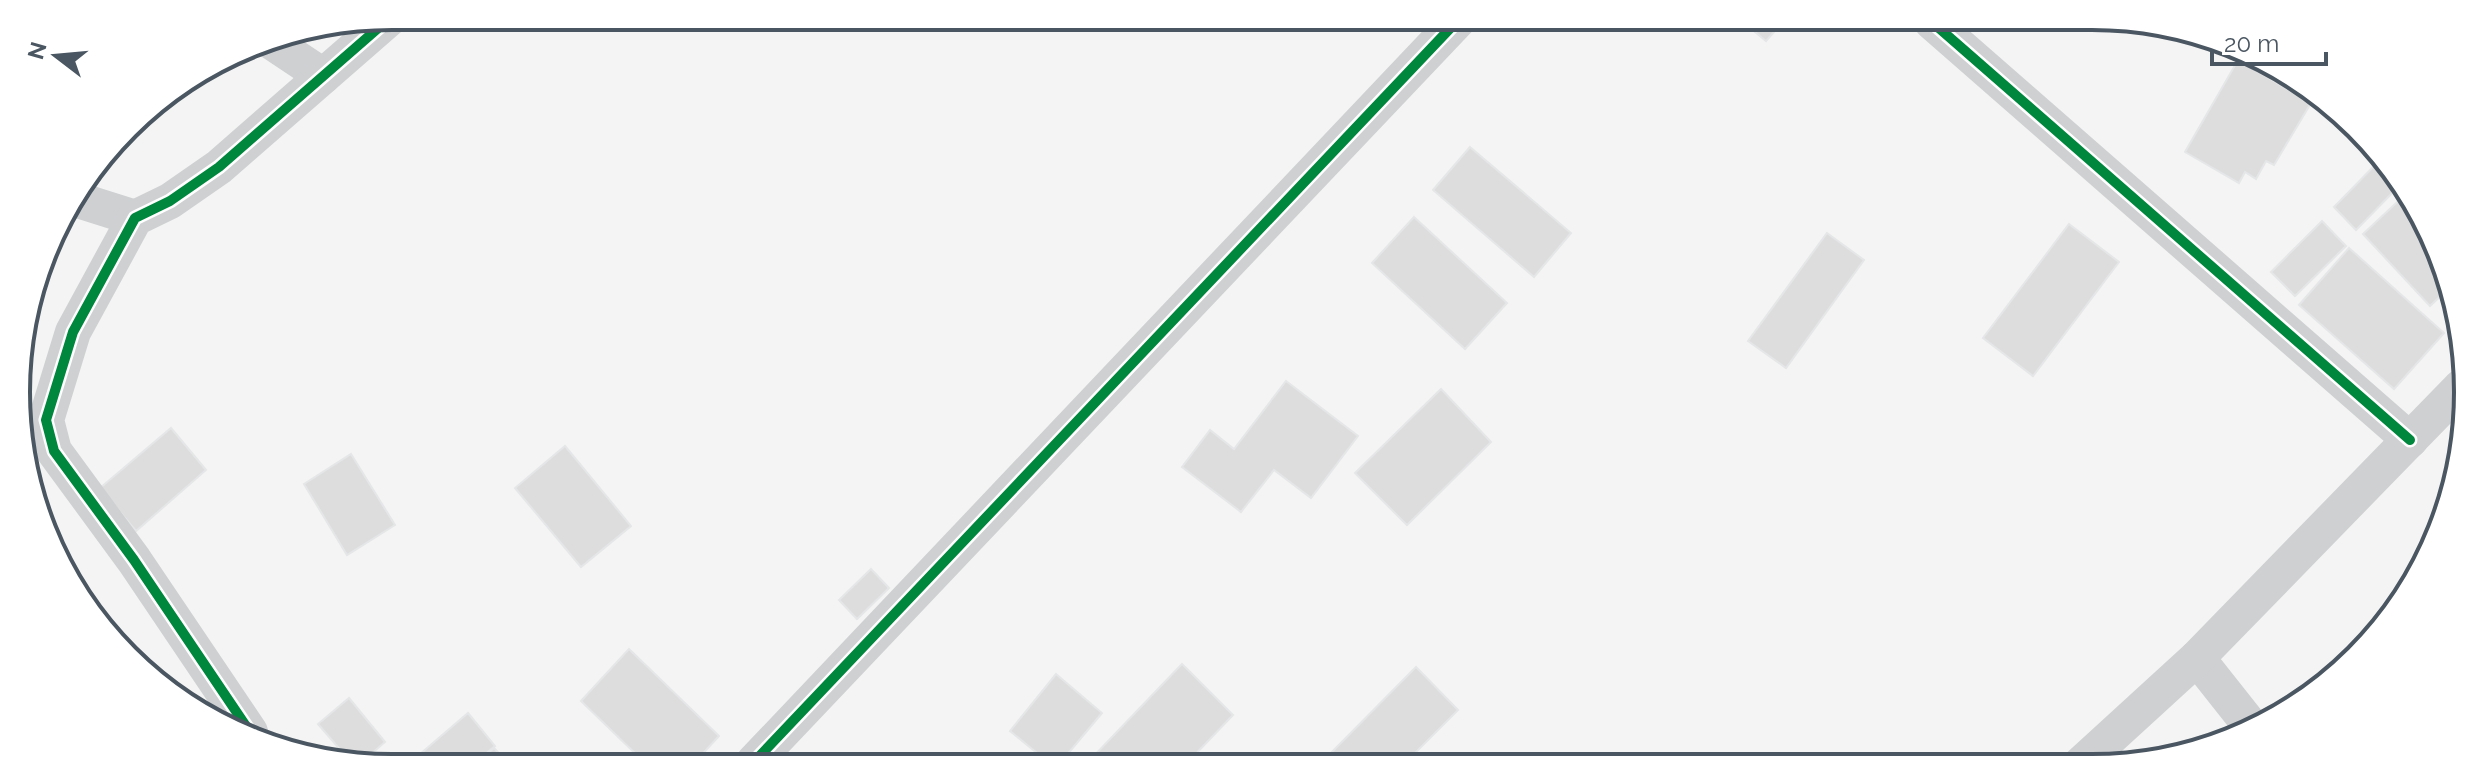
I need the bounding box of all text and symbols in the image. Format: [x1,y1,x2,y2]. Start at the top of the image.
north arrow [16,16,96,96]
scale bar [2212,16,2326,66]
text: 20 m [2224,29,2279,58]
text: N [22,39,52,62]

